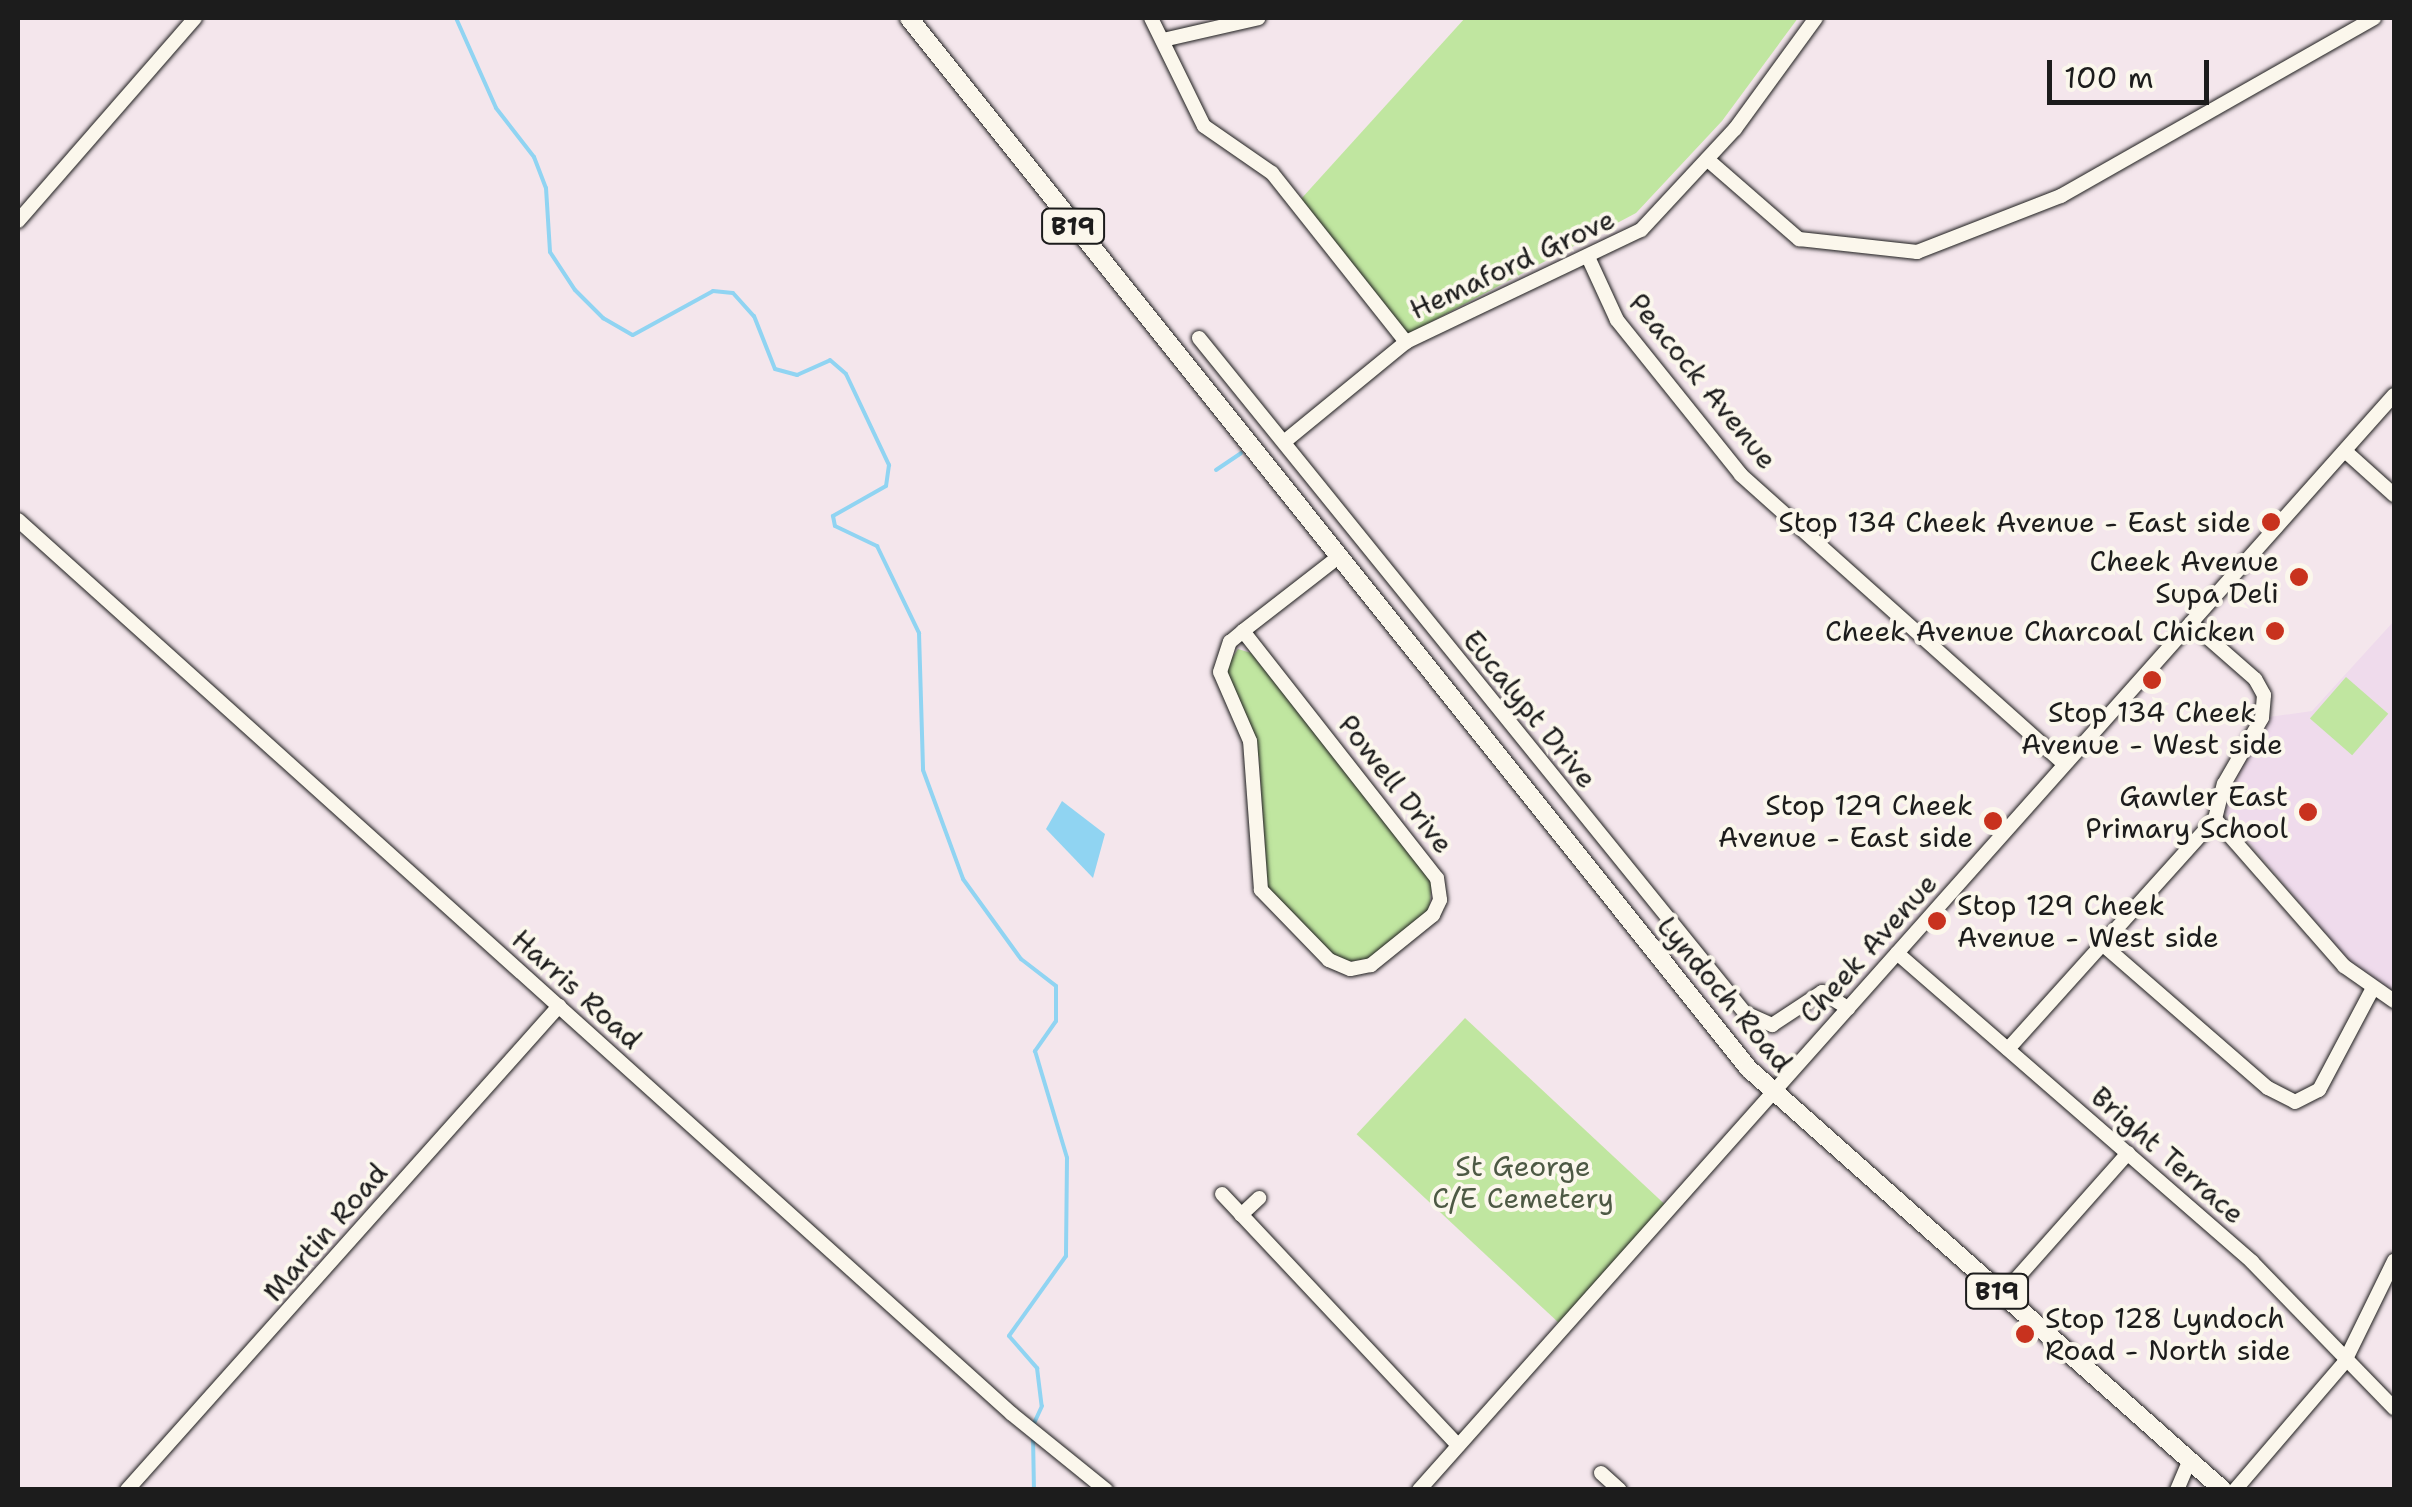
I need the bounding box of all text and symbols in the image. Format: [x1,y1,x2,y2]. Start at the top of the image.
scale bar [2052,40,2214,102]
text: 100 m [2064,57,2154,98]
street label: Hemaford Grove [1404,202,1620,326]
road number: B19 [1040,206,1106,246]
street label: Peacock Avenue [1622,286,1784,476]
place label: Stop 134 Cheek Avenue - East side [1778,505,2251,539]
marker: Stop 134 Cheek Avenue - East side [2260,511,2282,533]
place label: Cheek Avenue Supa Deli [2090,544,2279,610]
marker: Cheek Avenue Supa Deli [2288,566,2310,588]
place label: Cheek Avenue Charcoal Chicken [1825,614,2255,648]
marker: Cheek Avenue Charcoal Chicken [2264,620,2286,642]
street label: Eucalypt Drive [1456,623,1604,795]
marker: Stop 134 Cheek Avenue - West side [2141,669,2163,691]
place label: Stop 134 Cheek Avenue - West side [2021,695,2283,761]
street label: Powell Drive [1331,708,1461,860]
place label: Gawler East Primary School [2085,779,2288,845]
place label: Stop 129 Cheek Avenue - East side [1718,788,1973,854]
marker: Gawler East Primary School [2297,801,2319,823]
marker: Stop 129 Cheek Avenue - East side [1982,810,2004,832]
street label: Cheek Avenue [1792,866,1944,1030]
place label: Stop 129 Cheek Avenue - West side [1957,888,2219,954]
street label: Lyndoch Road [1650,909,1800,1079]
marker: Stop 129 Cheek Avenue - West side [1926,910,1948,932]
street label: Harris Road [505,922,649,1056]
street label: Bright Terrace [2085,1079,2251,1231]
park label: St George C/E Cemetery [1432,1149,1614,1215]
street label: Martin Road [256,1156,394,1308]
road number: B19 [1964,1271,2030,1311]
place label: Stop 128 Lyndoch Road - North side [2045,1301,2291,1367]
marker: Stop 128 Lyndoch Road - North side [2014,1323,2036,1345]

